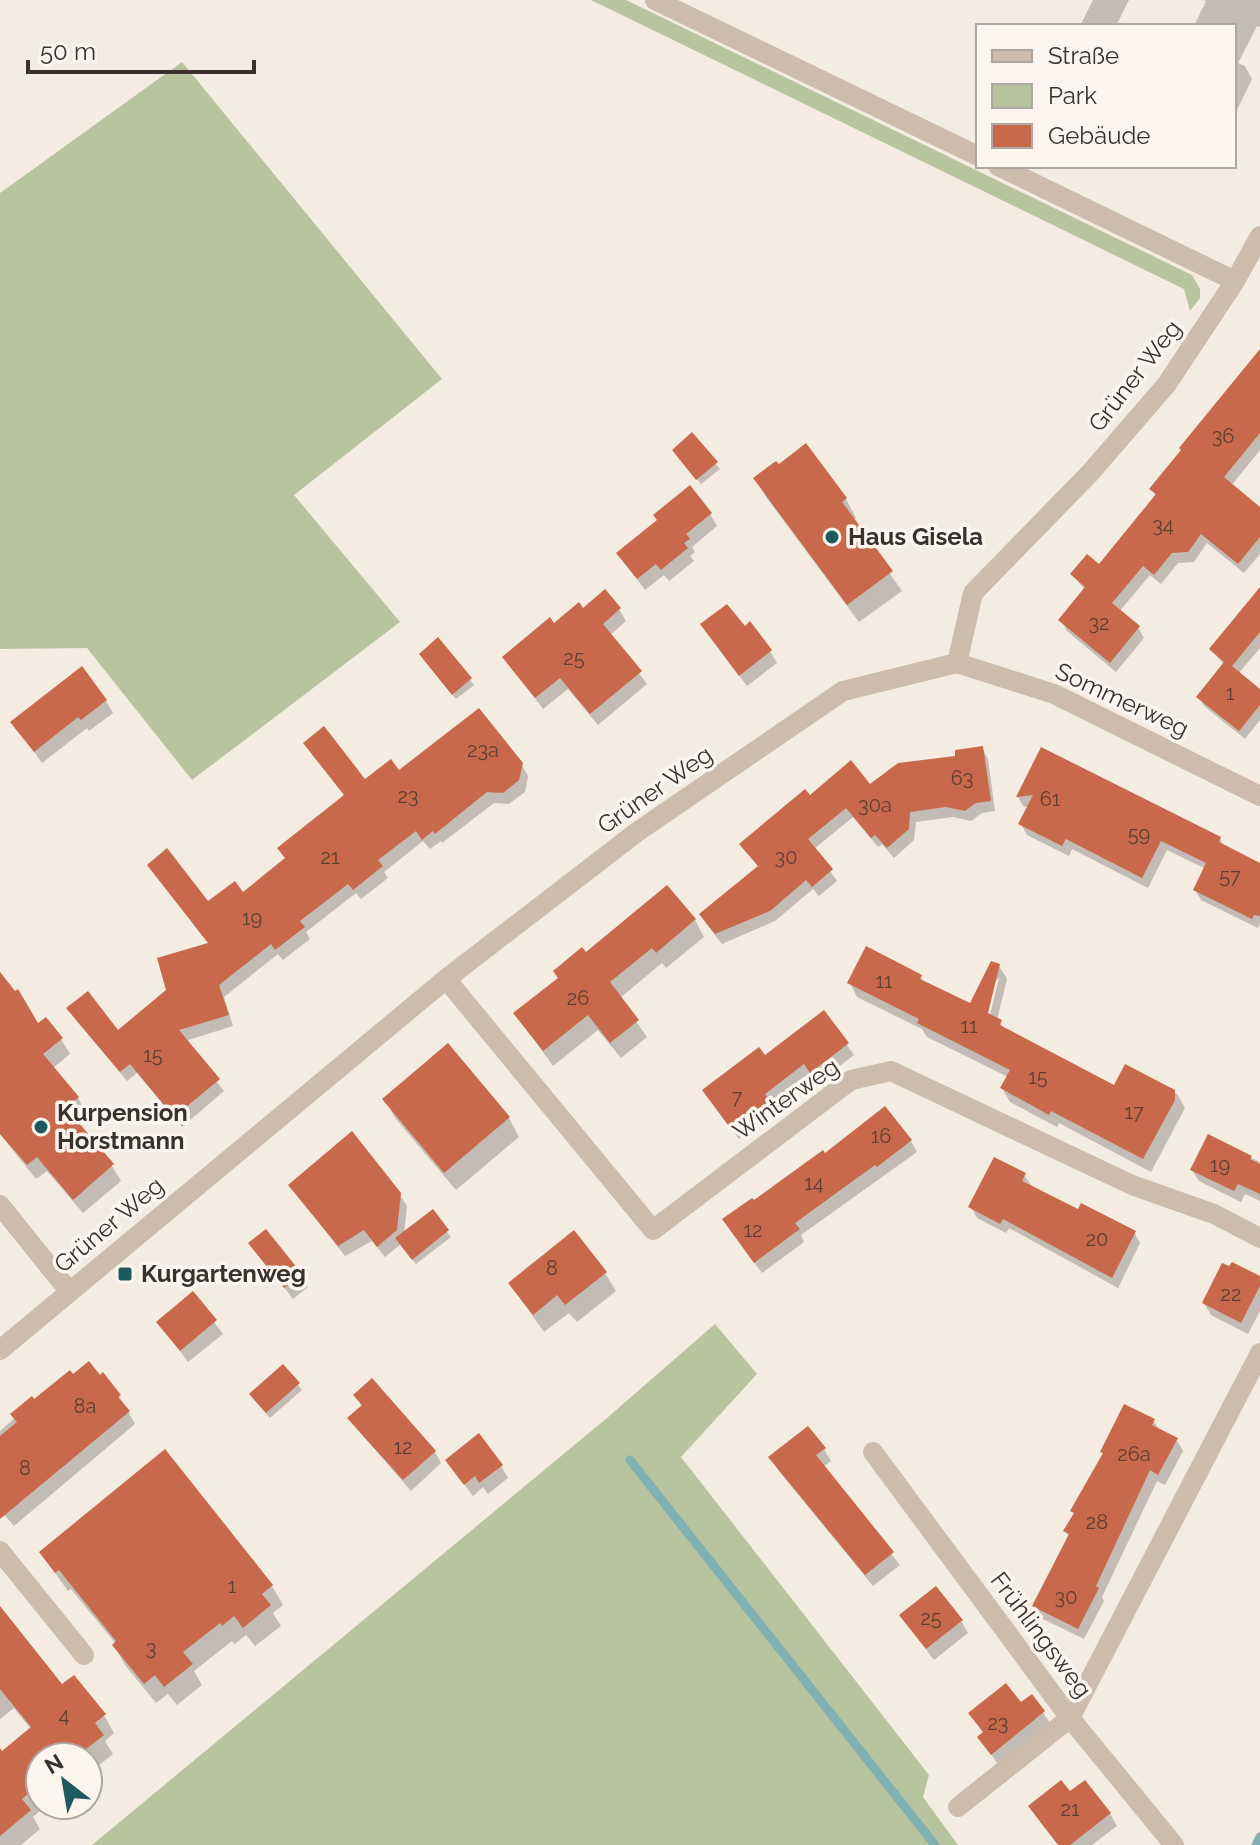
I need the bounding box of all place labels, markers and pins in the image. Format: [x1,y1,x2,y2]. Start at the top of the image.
place label: Haus Gisela [848,522,983,551]
marker: Haus Gisela [823,528,841,546]
place label: Kurpension Horstmann [57,1098,188,1155]
marker: Kurpension Horstmann [32,1118,50,1136]
place label: Kurgartenweg [141,1259,306,1288]
marker: Kurgartenweg [116,1265,134,1283]

